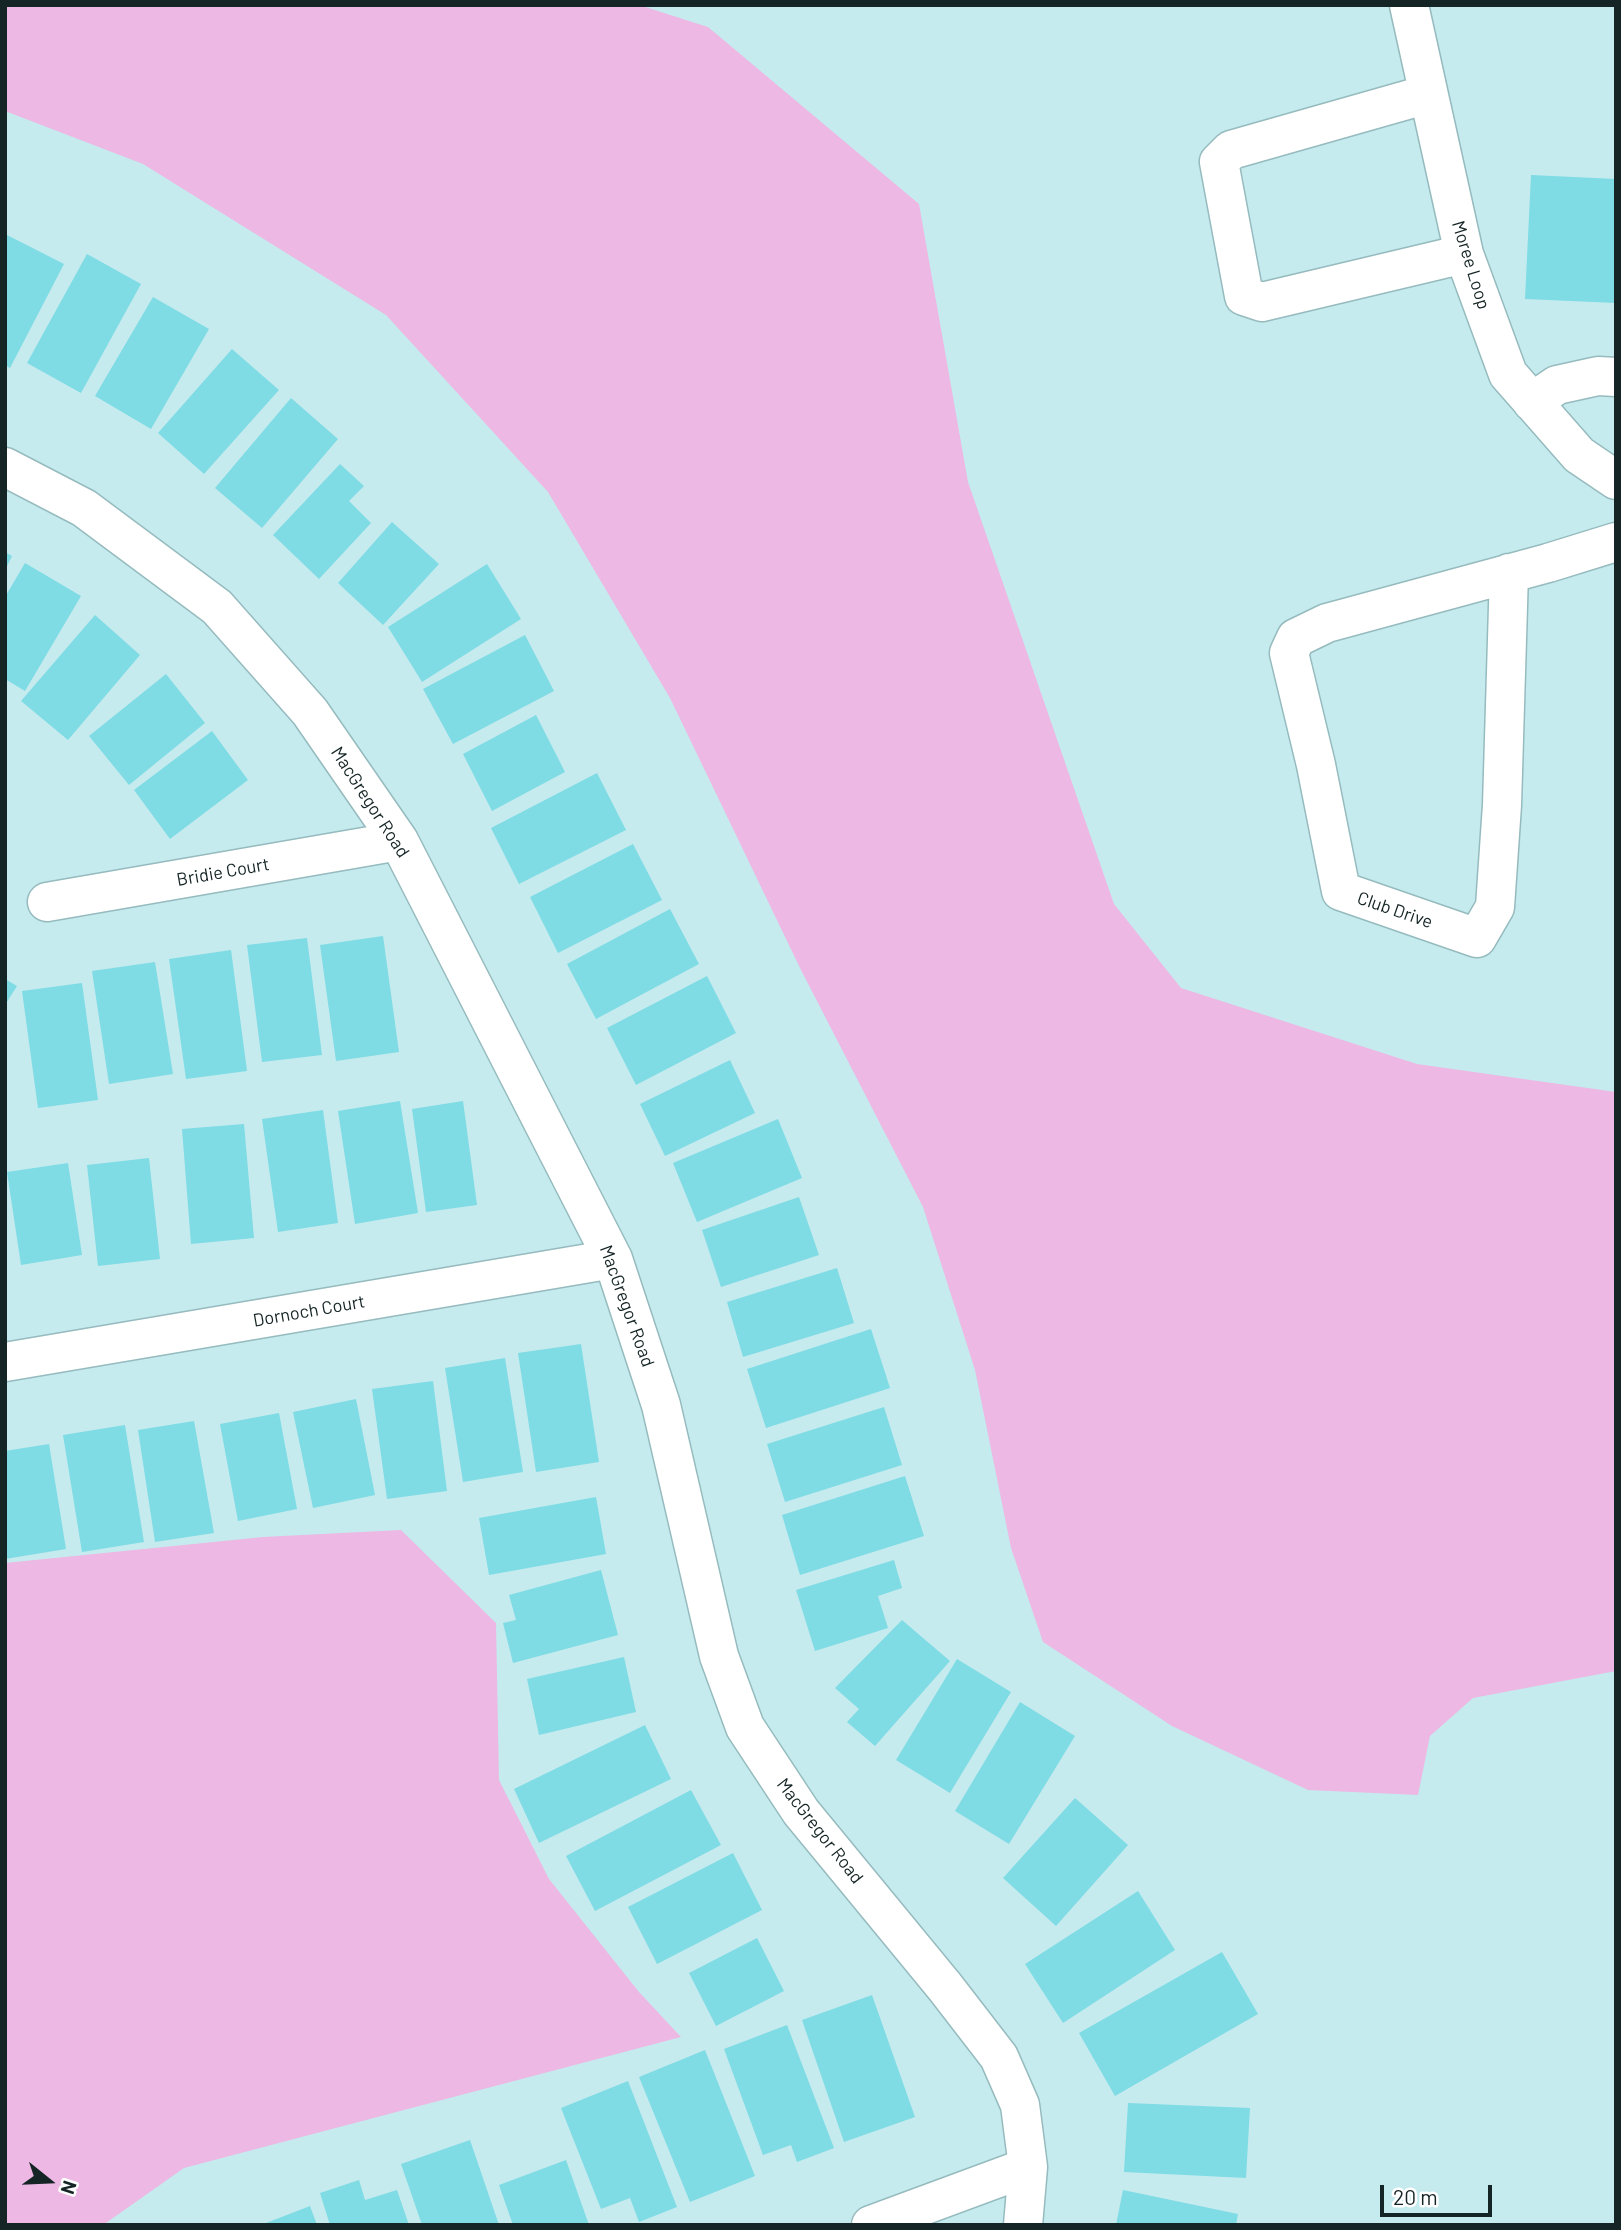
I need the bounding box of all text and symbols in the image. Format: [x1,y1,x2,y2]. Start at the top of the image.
street label: Moree Loop [1447,218,1495,312]
street label: MacGregor Road [326,742,414,862]
street label: Bridie Court [175,853,271,891]
street label: Club Drive [1354,887,1436,933]
street label: MacGregor Road [595,1242,659,1370]
street label: Dornoch Court [251,1291,367,1331]
street label: MacGregor Road [772,1774,868,1888]
north arrow [14,2146,84,2216]
scale bar [1383,2170,1495,2214]
text: N [57,2178,82,2197]
text: 20 m [1393,2184,1438,2209]

